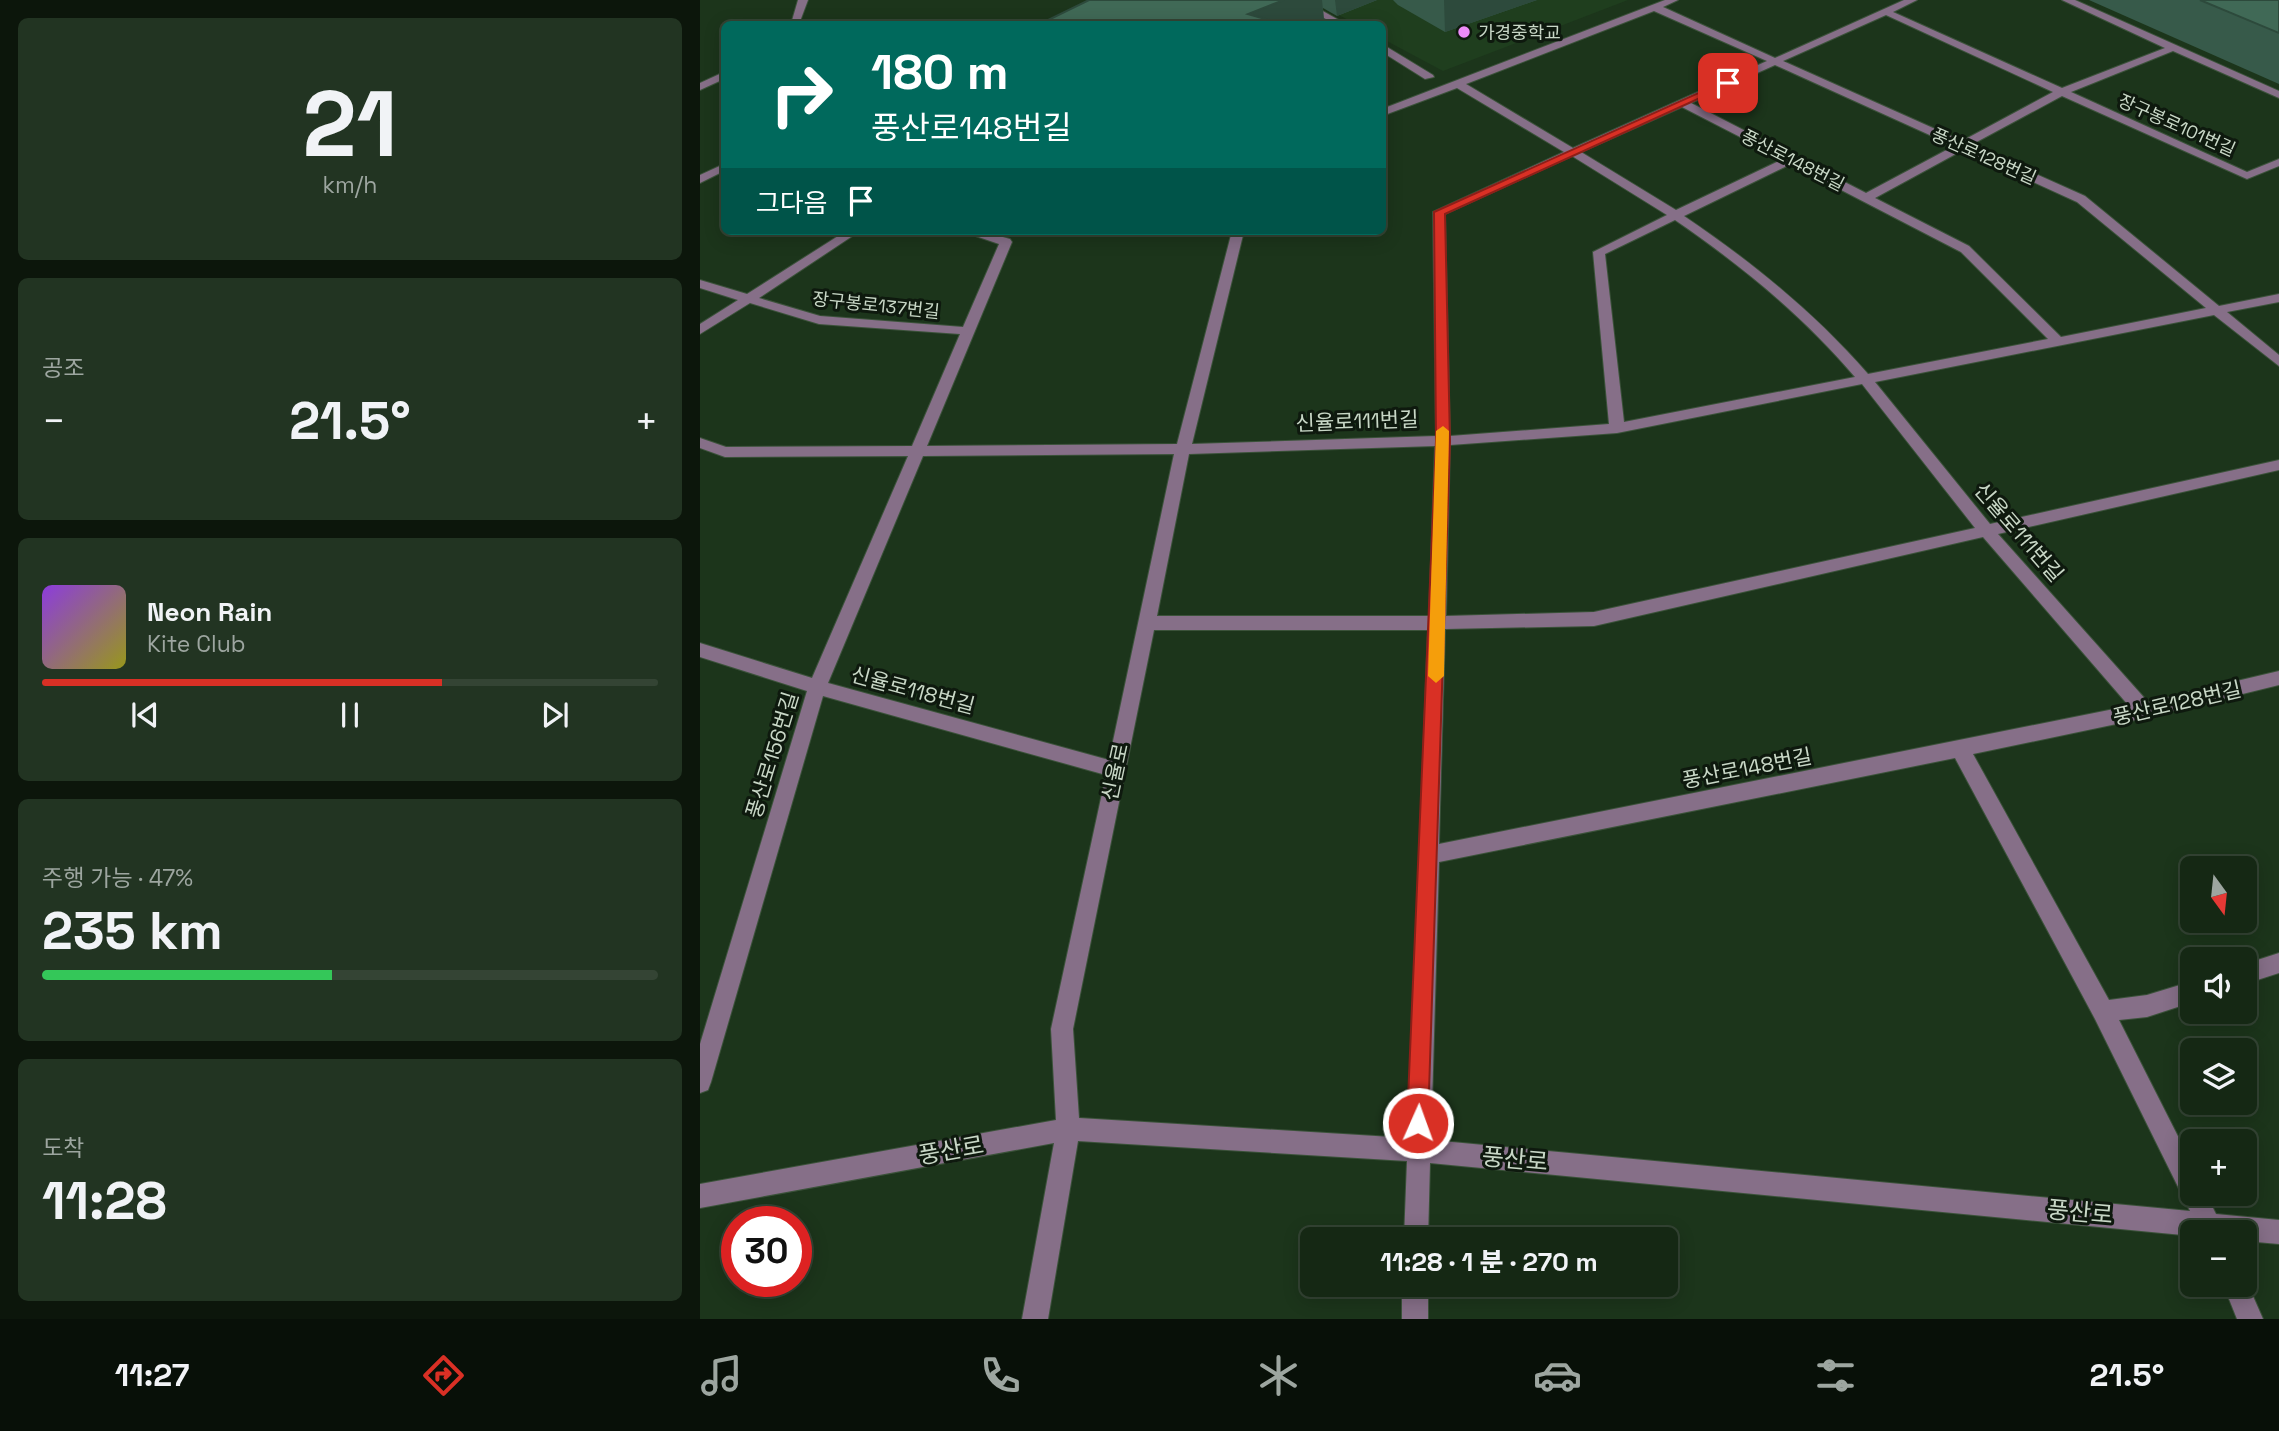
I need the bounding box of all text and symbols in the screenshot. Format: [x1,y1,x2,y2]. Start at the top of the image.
place label: 가경중학교 [1478,21,1561,44]
marker: 가경중학교 [1456,24,1472,40]
text: 180 m [871,41,1009,103]
icon: right [756,49,847,140]
pin [1698,53,1758,113]
icon: arrive [1709,64,1747,102]
text: 21 [302,66,398,183]
street label: 장구봉로101번길 [2115,89,2239,161]
text: 풍산로148번길 [871,108,1072,148]
street label: 풍산로128번길 [1928,123,2040,189]
street label: 풍산로148번길 [1738,124,1848,196]
text: km/h [323,170,377,200]
icon: arrive [842,182,880,220]
text: 그다음 [756,186,828,220]
street label: 장구봉로137번길 [811,287,941,323]
text: 공조 [42,353,84,383]
text: 21.5° [289,388,411,454]
text: − [42,397,66,445]
text: + [634,397,658,445]
street label: 신율로111번길 [1295,405,1419,437]
street label: 신율로111번길 [1968,477,2070,587]
text: Neon Rain [147,595,272,629]
text: Kite Club [147,629,246,659]
street label: 신율로118번길 [848,660,978,720]
street label: 풍산로128번길 [2110,675,2244,731]
street label: 풍산로156번길 [740,689,804,821]
icon: previous [126,696,164,734]
icon: pause [331,696,369,734]
icon: next [536,696,574,734]
street label: 신율로 [1096,741,1134,803]
street label: 풍산로148번길 [1680,742,1814,794]
north arrow [2180,856,2258,933]
map controls [2180,856,2257,1297]
text: 주행 가능 · 47% [42,863,193,893]
text: 235 km [42,898,223,964]
button: sound [2180,947,2257,1024]
button: layers [2180,1038,2257,1115]
position arrow [1381,1086,1455,1160]
street label: 풍산로 [916,1129,986,1171]
button: + [2180,1129,2257,1206]
text: 도착 [42,1133,84,1163]
street label: 풍산로 [1481,1141,1549,1177]
text: 11:28 [42,1168,167,1234]
street label: 풍산로 [2046,1194,2114,1230]
speed limit sign: 30 [721,1206,812,1297]
button: − [2180,1220,2257,1297]
text: 11:28 · 1 분 · 270 m [1380,1245,1598,1279]
icon: directions [419,1351,468,1400]
icon: music [697,1351,746,1400]
icon: phone [976,1351,1025,1400]
icon: climate [1254,1351,1303,1400]
icon: car [1533,1351,1582,1400]
icon: filters [1811,1351,1860,1400]
text: 11:27 [115,1355,190,1395]
text: 21.5° [2089,1355,2164,1395]

